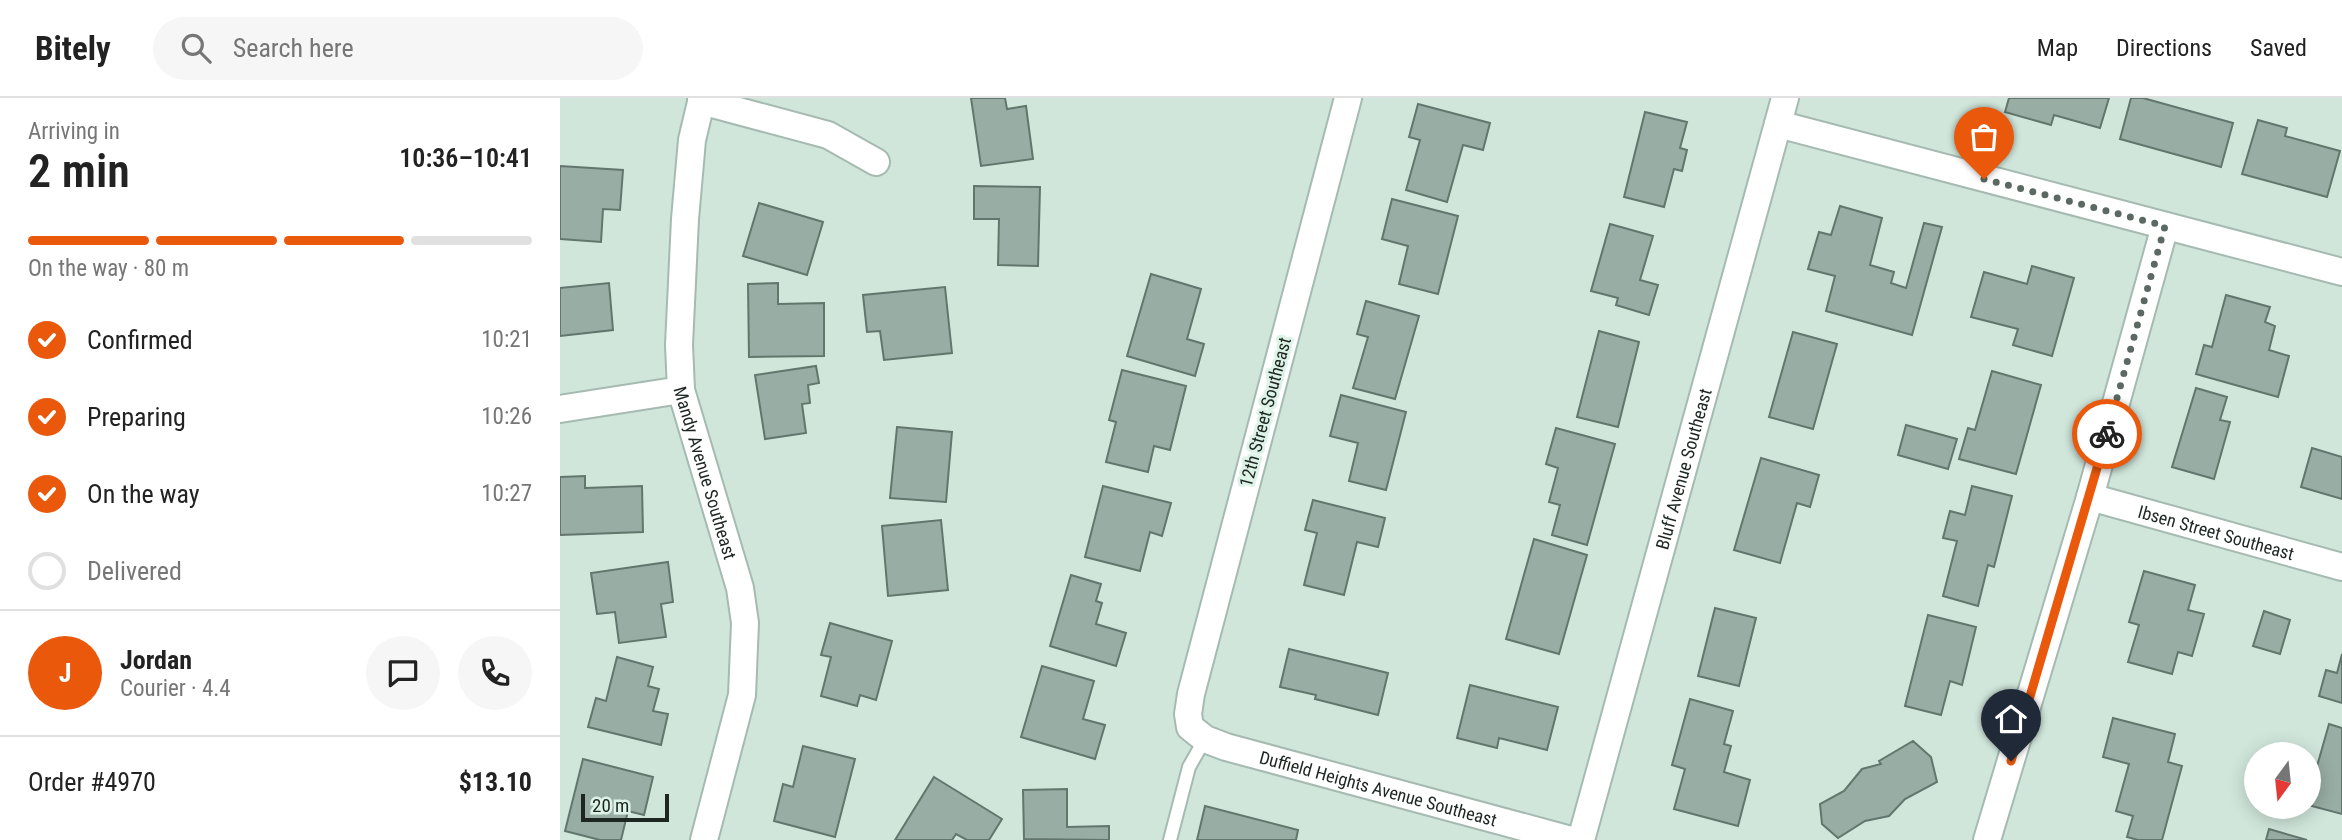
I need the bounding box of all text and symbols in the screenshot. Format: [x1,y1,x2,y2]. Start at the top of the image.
search box [153,17,643,80]
text: Bitely [35,29,111,68]
icon: search [177,29,215,67]
text: Search here [233,33,354,63]
text: Map [2037,34,2078,62]
text: Directions [2116,34,2212,62]
text: Saved [2250,34,2307,62]
pin [1954,107,2014,179]
text: Arriving in [28,118,120,145]
icon: bag [1965,118,2003,156]
text: 10:36–10:41 [399,143,532,173]
text: 2 min [28,144,130,198]
text: On the way · 80 m [28,255,189,282]
icon: check [28,321,66,359]
text: Confirmed [87,325,193,355]
text: 10:21 [481,326,532,353]
street label: 12th Street Southeast [1235,335,1295,489]
street label: Mandy Avenue Southeast [670,384,741,562]
street label: Bluff Avenue Southeast [1651,386,1715,552]
icon: check [28,398,66,436]
courier [2072,399,2142,469]
text: Preparing [87,402,186,432]
text: 10:26 [481,403,532,430]
icon: bike [2088,415,2126,453]
icon: check [28,475,66,513]
text: On the way [87,479,200,509]
text: 10:27 [481,480,532,507]
street label: Ibsen Street Southeast [2136,500,2297,564]
text: Delivered [87,556,182,586]
button: chat [366,636,440,710]
button: phone [458,636,532,710]
text: Jordan [120,645,192,675]
text: J [59,658,71,688]
text: Courier · 4.4 [120,675,231,702]
pin [1981,689,2041,761]
icon: home [1992,700,2030,738]
north arrow [2244,742,2320,819]
map controls [2244,742,2321,819]
street label: Duffield Heights Avenue Southeast [1257,746,1499,830]
text: Order #4970 [28,767,156,797]
text: $13.10 [459,767,532,797]
scale bar [581,791,668,823]
text: 20 m [592,794,629,817]

